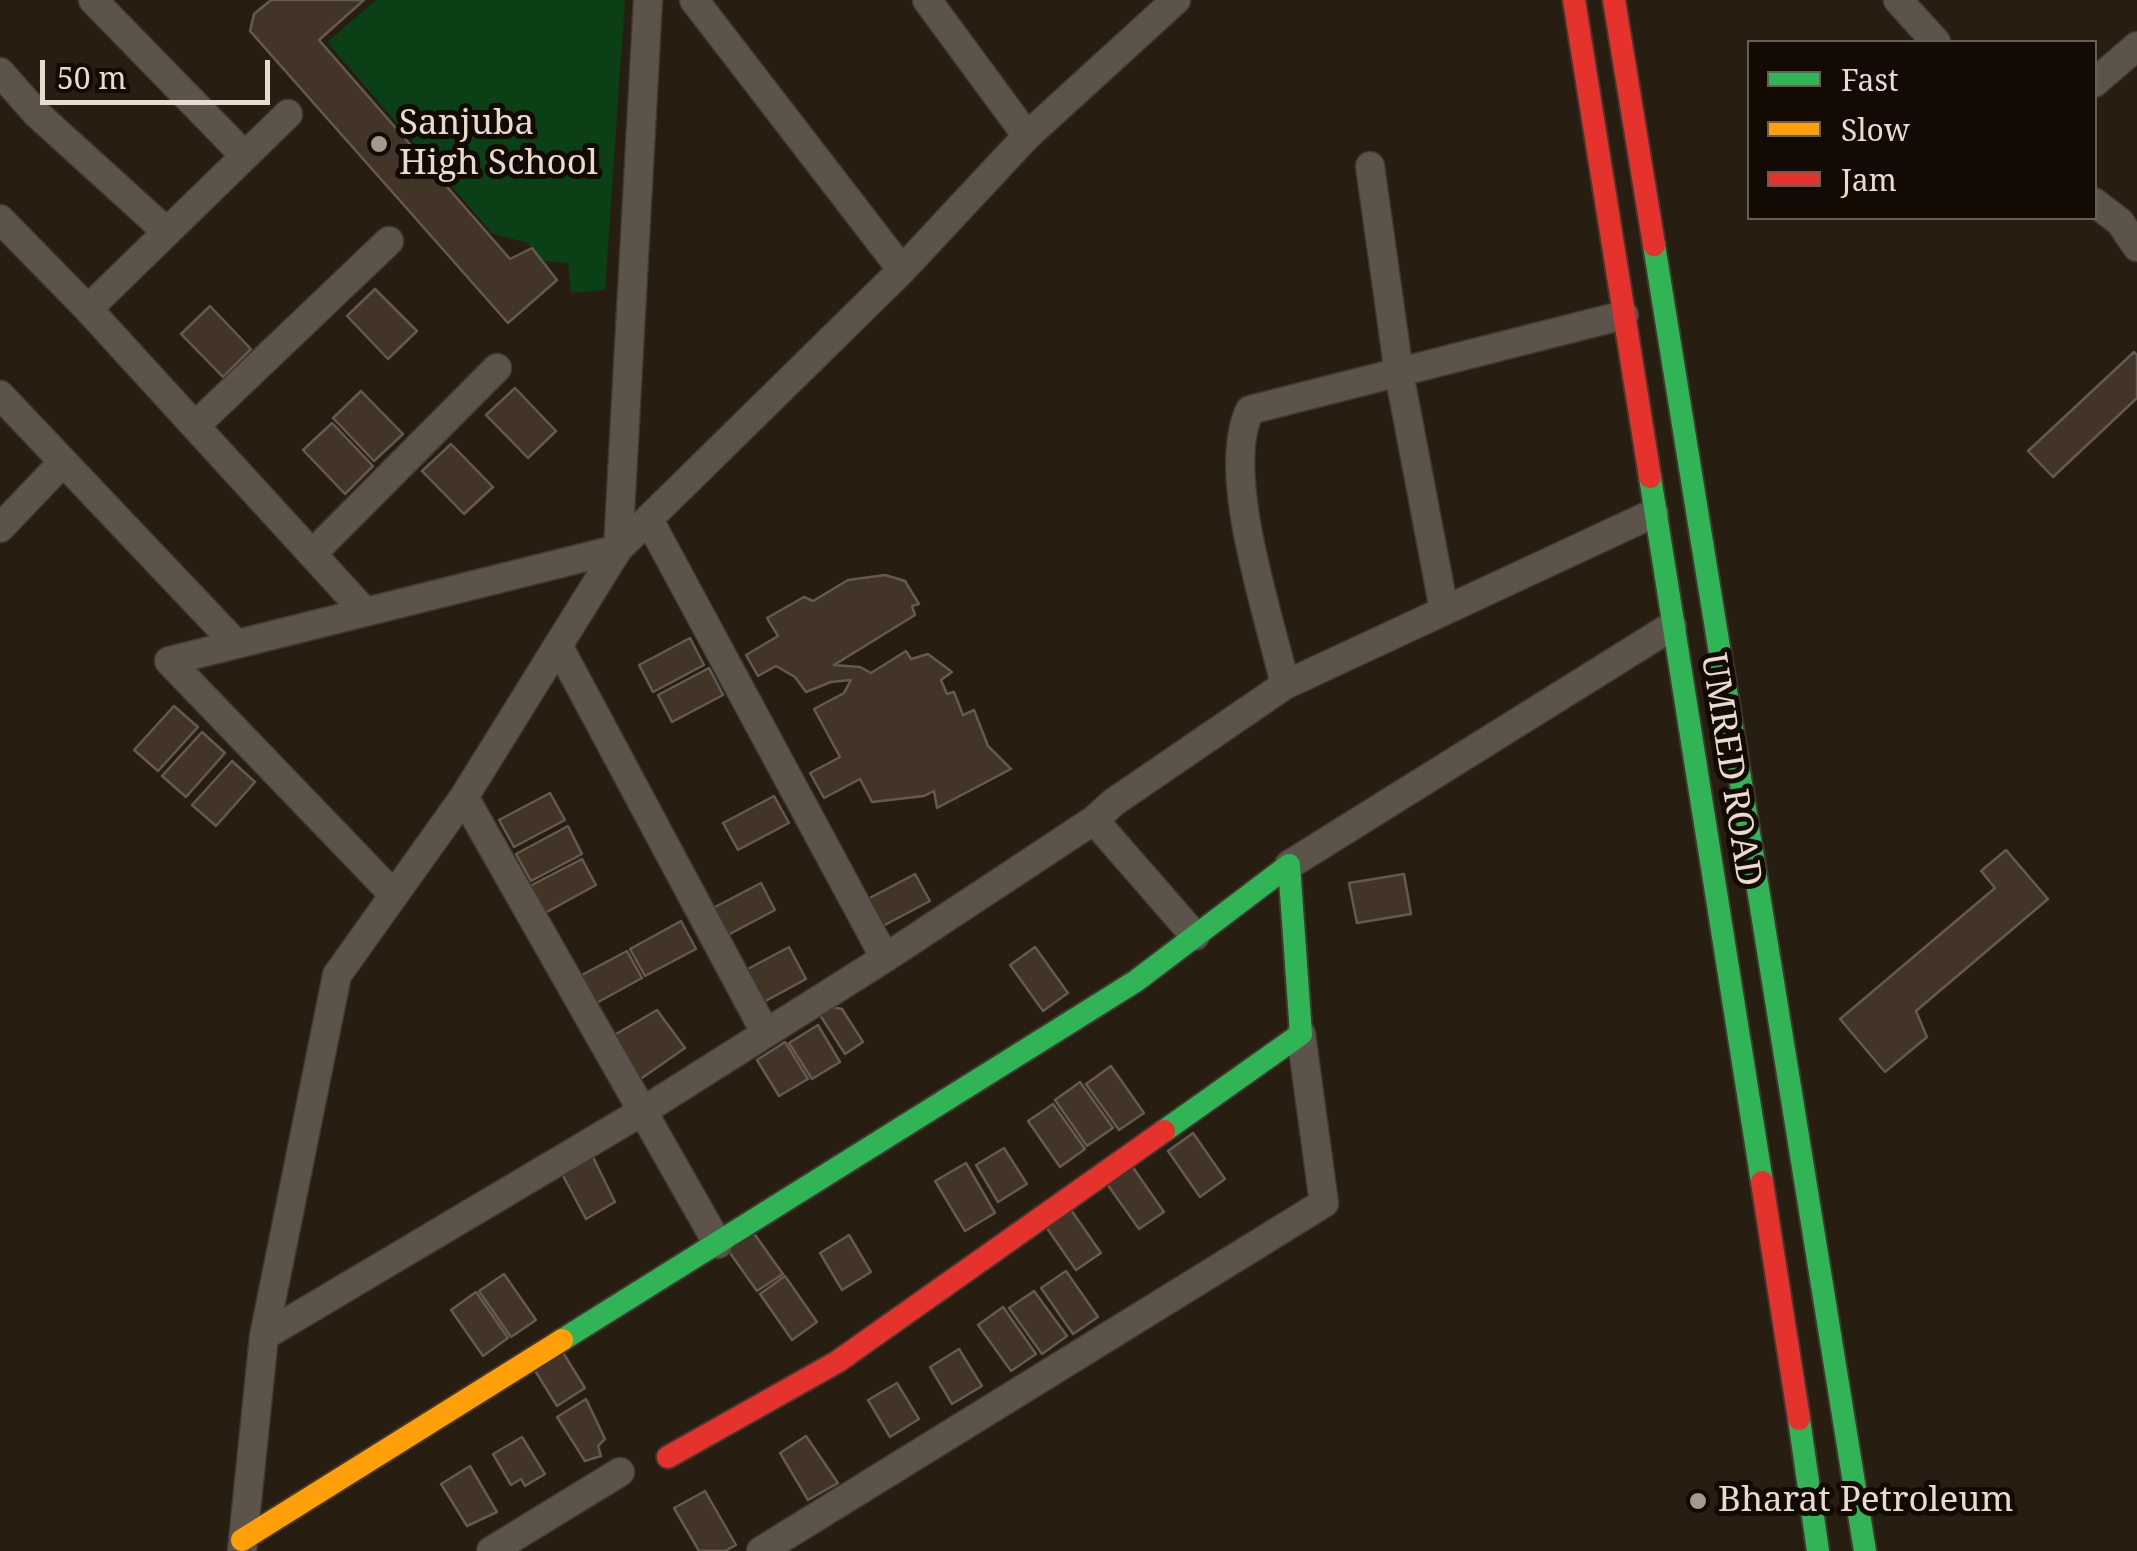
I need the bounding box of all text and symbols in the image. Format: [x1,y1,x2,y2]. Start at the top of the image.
scale bar [45,40,275,102]
legend [1747,40,2097,220]
text: 50 m [57,57,127,98]
text: Fast [1841,59,1898,100]
place label: Sanjuba High School [399,103,598,185]
text: Slow [1841,109,1910,150]
marker: Sanjuba High School [368,133,390,155]
text: Jam [1841,159,1897,200]
street label: UMRED ROAD [1691,651,1769,889]
place label: Bharat Petroleum [1718,1480,2013,1522]
marker: Bharat Petroleum [1687,1490,1709,1512]

